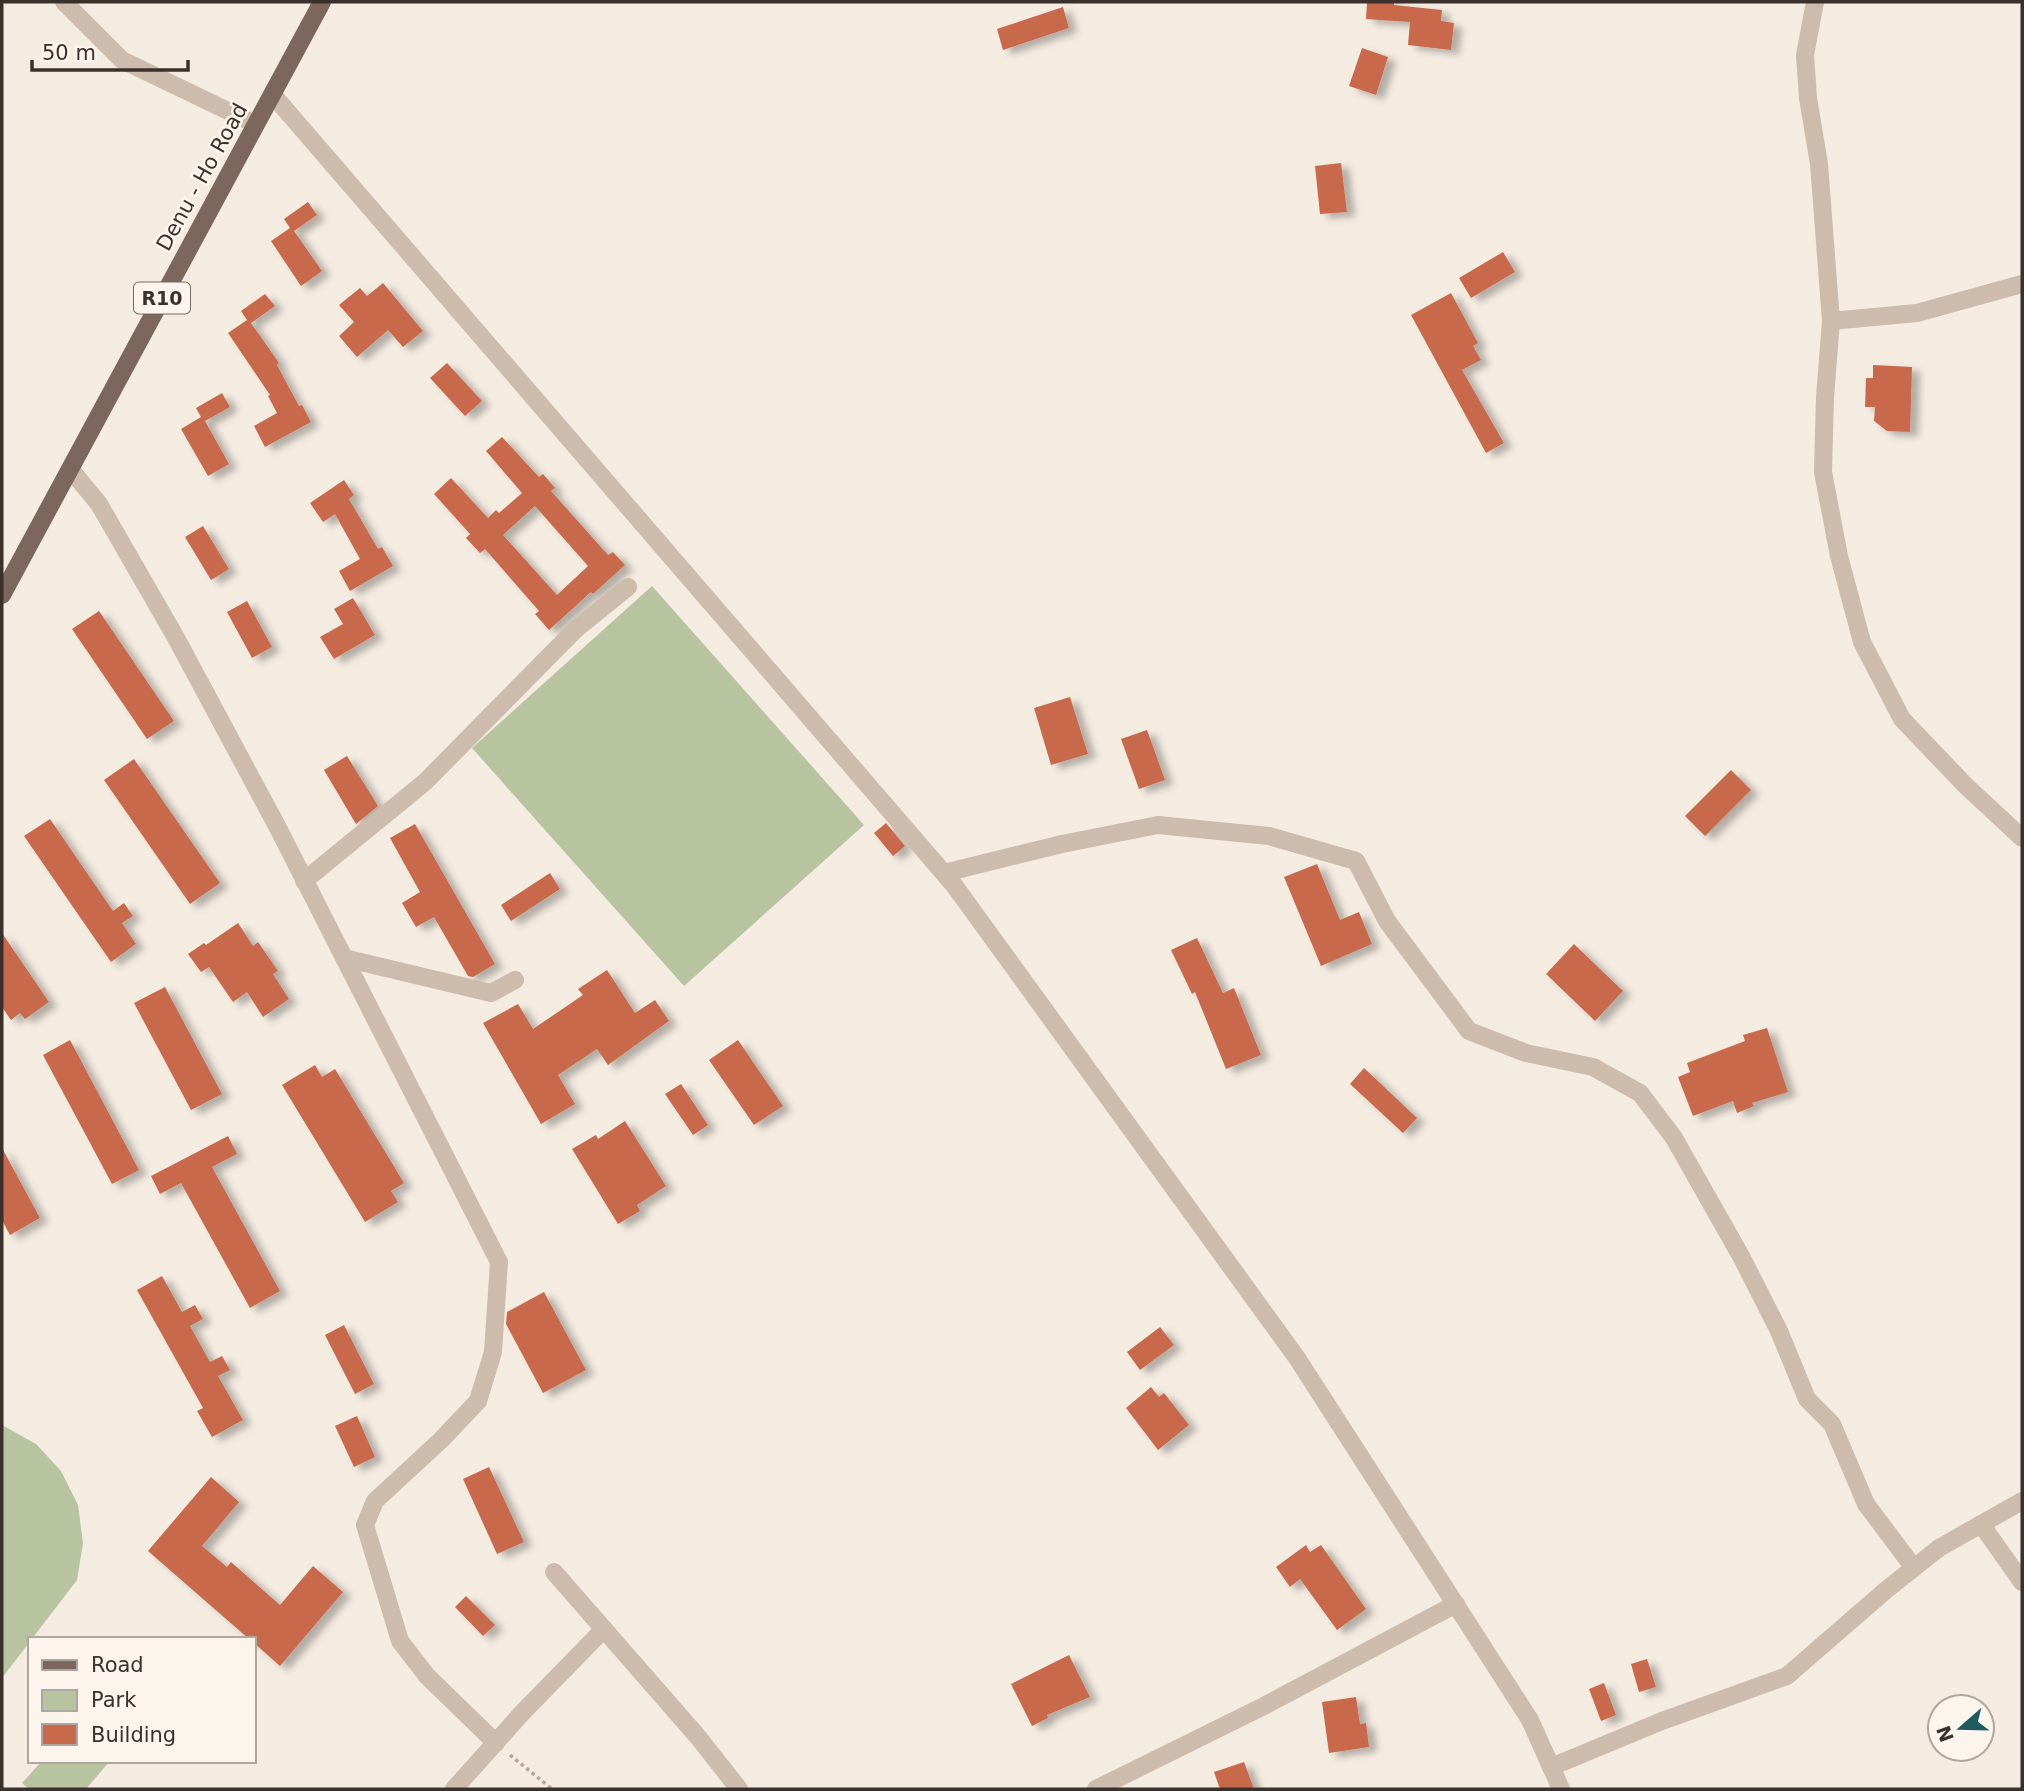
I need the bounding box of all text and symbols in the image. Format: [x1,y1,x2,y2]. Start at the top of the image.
scale bar [32,28,187,72]
text: 50 m [42,41,96,65]
street label: Denu - Ho Road [152,99,252,255]
road number: R10 [134,282,190,314]
legend [28,1637,256,1763]
text: Road [91,1653,144,1677]
text: Park [91,1688,137,1712]
north arrow [1926,1693,1996,1763]
text: Building [91,1723,176,1747]
text: N [1932,1723,1958,1745]

